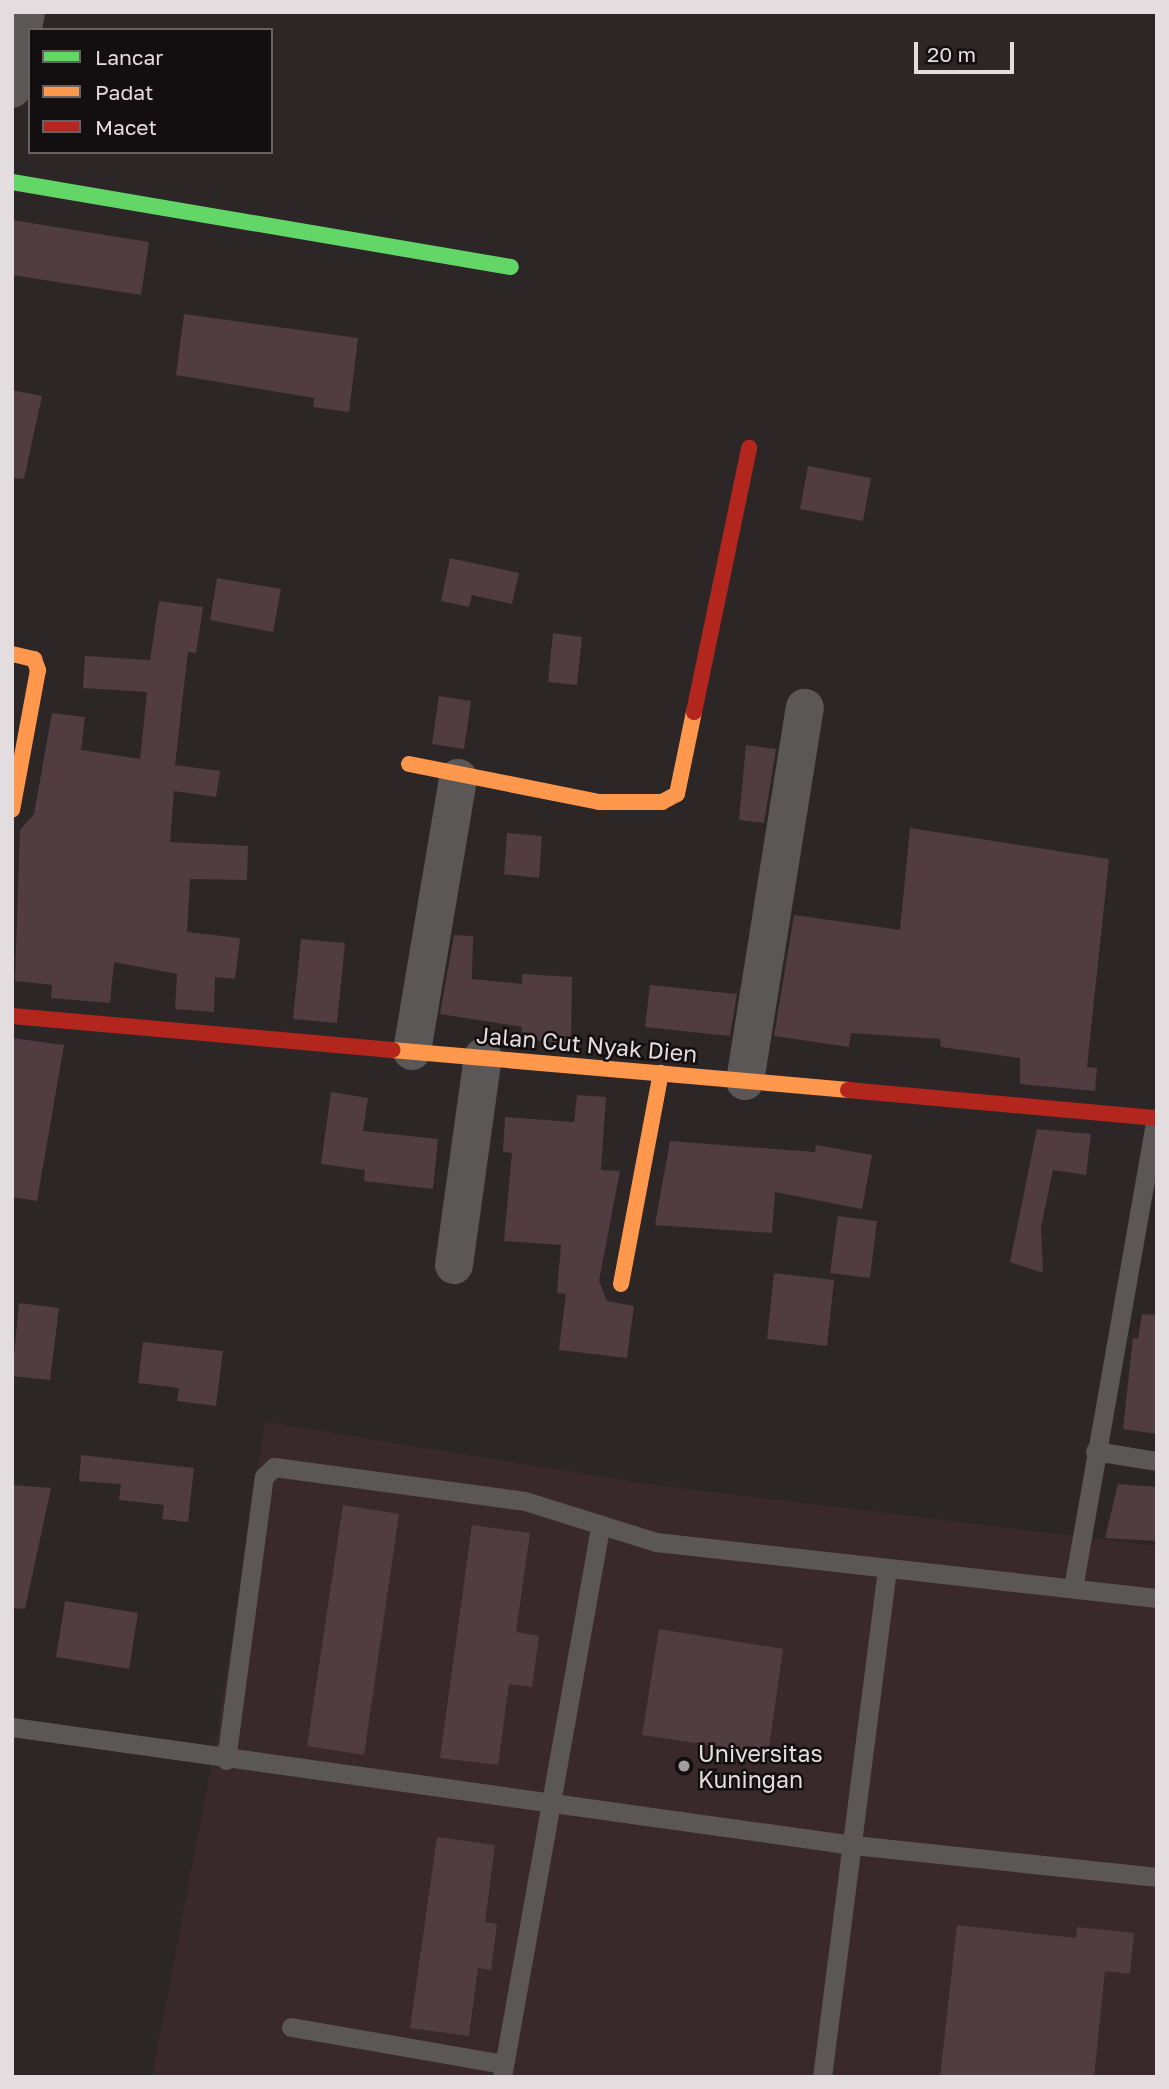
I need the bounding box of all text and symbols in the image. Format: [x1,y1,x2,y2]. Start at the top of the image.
legend [28,28,273,154]
scale bar [917,28,1017,72]
text: 20 m [927,41,976,67]
text: Lancar [95,44,163,70]
text: Padat [95,79,153,105]
text: Macet [95,114,157,140]
street label: Jalan Cut Nyak Dien [475,1021,699,1067]
place label: Universitas Kuningan [698,1739,823,1793]
marker: Universitas Kuningan [676,1758,692,1774]

